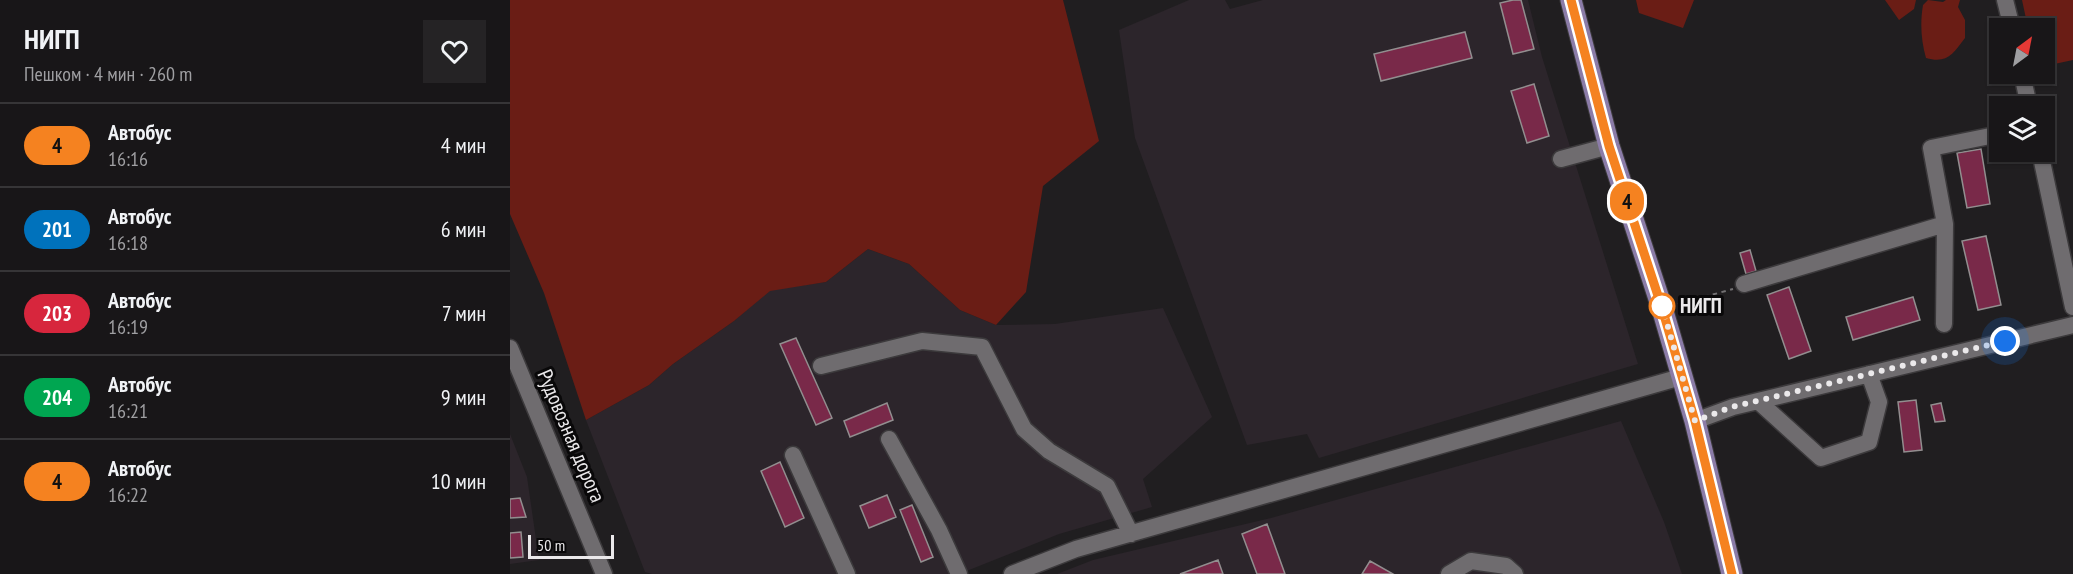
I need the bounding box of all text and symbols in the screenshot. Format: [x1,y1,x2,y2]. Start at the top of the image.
north arrow [1989,18,2055,84]
map controls [1989,18,2055,162]
text: НИГП [24,20,80,57]
button: heart [423,20,486,83]
text: Пешком · 4 мин · 260 m [24,61,192,87]
button: layers [1989,96,2055,162]
text: Автобус [108,118,171,146]
text: 4 мин [441,131,486,159]
text: 4 [52,132,62,159]
text: 16:16 [108,146,148,172]
line badge: 4 [1608,182,1646,220]
text: 4 [1622,188,1632,215]
text: Автобус [108,202,171,230]
text: 6 мин [441,215,486,243]
text: 201 [42,216,72,243]
text: 16:18 [108,230,148,256]
text: Автобус [108,286,171,314]
place label: НИГП [1680,292,1722,319]
marker: НИГП [1649,293,1675,319]
text: 7 мин [442,299,486,327]
text: 203 [42,300,72,327]
text: 16:19 [108,314,148,340]
your location [1990,326,2020,356]
street label: Рудовозная дорога [531,365,612,506]
text: Автобус [108,370,171,398]
text: 9 мин [441,383,486,411]
text: 204 [42,384,72,411]
text: 16:21 [108,398,148,424]
text: Автобус [108,454,171,482]
text: 10 мин [431,467,486,495]
text: 4 [52,468,62,495]
text: 16:22 [108,482,148,508]
scale bar [528,532,614,560]
text: 50 m [537,535,565,555]

